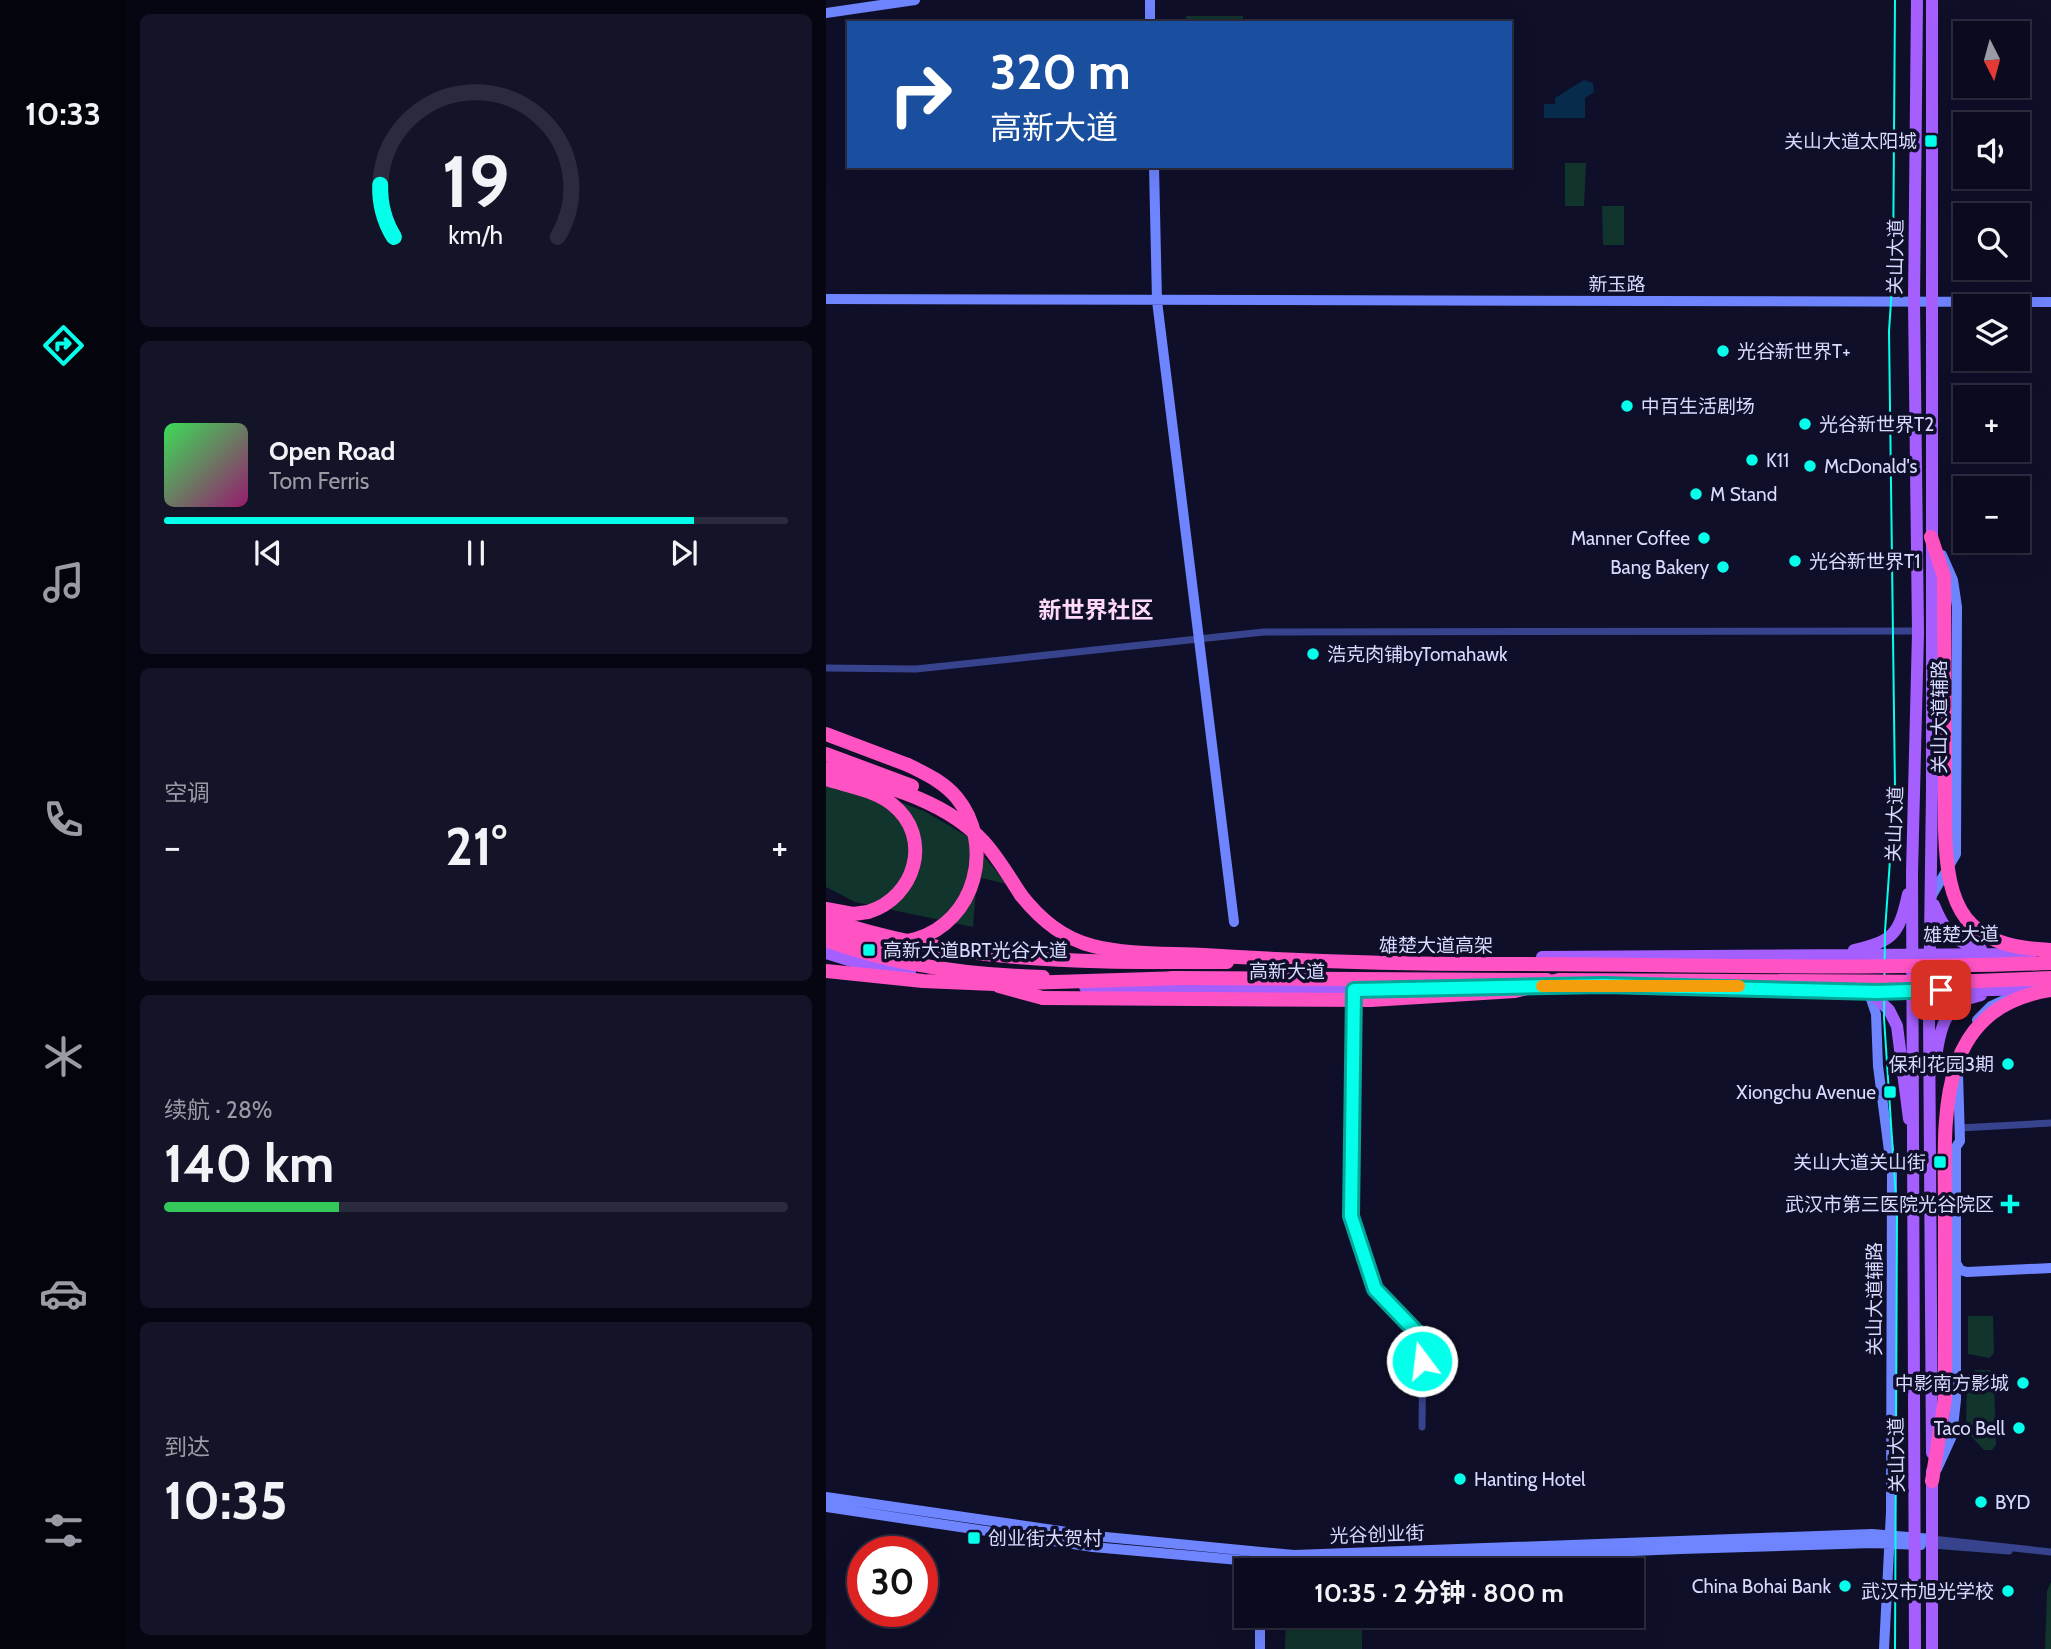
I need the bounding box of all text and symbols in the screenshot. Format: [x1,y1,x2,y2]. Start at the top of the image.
north arrow [1953,21,2030,98]
map controls [1953,21,2030,553]
text: 320 m [990,42,1131,101]
icon: right [875,49,966,140]
text: 10:33 [25,94,101,133]
text: 高新大道 [990,108,1118,147]
button: sound [1953,112,2030,189]
place label: 关山大道太阳城 [1784,130,1917,153]
marker: 关山大道太阳城 [1923,133,1939,149]
text: 19 [442,137,510,225]
button: search [1953,203,2030,280]
text: km/h [449,219,503,249]
street label: 关山大道 [1883,219,1908,295]
street label: 新玉路 [1588,273,1646,296]
button: layers [1953,294,2030,371]
icon: directions [39,321,88,370]
place label: 光谷新世界T+ [1737,340,1851,363]
marker: 光谷新世界T+ [1715,343,1731,359]
button: + [1953,385,2030,462]
place label: 中百生活剧场 [1641,395,1755,418]
marker: 中百生活剧场 [1619,398,1635,414]
place label: 光谷新世界T2 [1819,413,1934,436]
marker: 光谷新世界T2 [1797,416,1813,432]
text: Open Road [269,435,395,467]
place label: K11 [1766,449,1789,472]
marker: K11 [1744,452,1760,468]
place label: McDonald's [1824,455,1918,478]
marker: McDonald's [1802,458,1818,474]
text: Tom Ferris [269,467,369,495]
button: − [1953,476,2030,553]
place label: M Stand [1710,483,1777,506]
marker: M Stand [1688,486,1704,502]
place label: Manner Coffee [1571,527,1690,550]
marker: Manner Coffee [1696,530,1712,546]
icon: previous [249,534,287,572]
icon: pause [457,534,495,572]
icon: next [665,534,703,572]
place label: 光谷新世界T1 [1809,550,1920,573]
marker: 光谷新世界T1 [1787,553,1803,569]
place label: Bang Bakery [1610,556,1709,579]
icon: music [39,558,88,607]
marker: Bang Bakery [1715,559,1731,575]
district label: 新世界社区 [1039,596,1154,624]
place label: 浩克肉铺byTomahawk [1327,643,1508,666]
marker: 浩克肉铺byTomahawk [1305,646,1321,662]
street label: 关山大道辅路 [1928,660,1951,774]
text: 空调 [164,779,210,807]
street label: 关山大道 [1882,786,1907,862]
icon: phone [39,795,88,844]
text: 21° [445,815,507,878]
text: − [164,823,181,870]
text: + [771,823,788,870]
street label: 雄楚大道 [1923,922,1999,947]
street label: 雄楚大道高架 [1379,934,1493,957]
place label: 高新大道BRT光谷大道 [883,939,1068,962]
marker: 高新大道BRT光谷大道 [861,942,877,958]
street label: 高新大道 [1249,960,1325,983]
pin [1911,960,1971,1020]
icon: arrive [1922,971,1960,1009]
icon: climate [39,1032,88,1081]
place label: 保利花园3期 [1889,1053,1994,1076]
marker: 保利花园3期 [2000,1056,2016,1072]
place label: Xiongchu Avenue [1736,1081,1876,1104]
marker: Xiongchu Avenue [1882,1084,1898,1100]
text: 续航 · 28% [164,1096,273,1124]
text: 140 km [164,1132,334,1195]
place label: 关山大道关山街 [1793,1151,1926,1174]
marker: 关山大道关山街 [1932,1154,1948,1170]
place label: 武汉市第三医院光谷院区 [1785,1193,1994,1216]
marker: 武汉市第三医院光谷院区 [2000,1194,2020,1214]
street label: 关山大道辅路 [1863,1242,1886,1356]
icon: car [39,1269,88,1318]
position arrow [1385,1324,1459,1398]
place label: 中影南方影城 [1895,1372,2009,1395]
marker: 中影南方影城 [2015,1375,2031,1391]
street label: 关山大道 [1884,1417,1909,1493]
place label: Taco Bell [1934,1417,2006,1440]
marker: Taco Bell [2011,1420,2027,1436]
text: 到达 [164,1433,210,1461]
place label: Hanting Hotel [1474,1468,1586,1491]
text: 10:35 [164,1469,287,1532]
marker: Hanting Hotel [1452,1471,1468,1487]
place label: BYD [1995,1491,2031,1514]
marker: BYD [1973,1494,1989,1510]
icon: filters [39,1506,88,1555]
street label: 光谷创业街 [1329,1521,1425,1548]
place label: 创业街大贺村 [988,1527,1102,1550]
marker: 创业街大贺村 [966,1530,982,1546]
speed limit sign: 30 [847,1536,938,1627]
place label: China Bohai Bank [1692,1575,1831,1598]
text: 10:35 · 2 分钟 · 800 m [1314,1577,1564,1609]
marker: China Bohai Bank [1837,1578,1853,1594]
place label: 武汉市旭光学校 [1861,1580,1994,1603]
marker: 武汉市旭光学校 [2000,1583,2016,1599]

